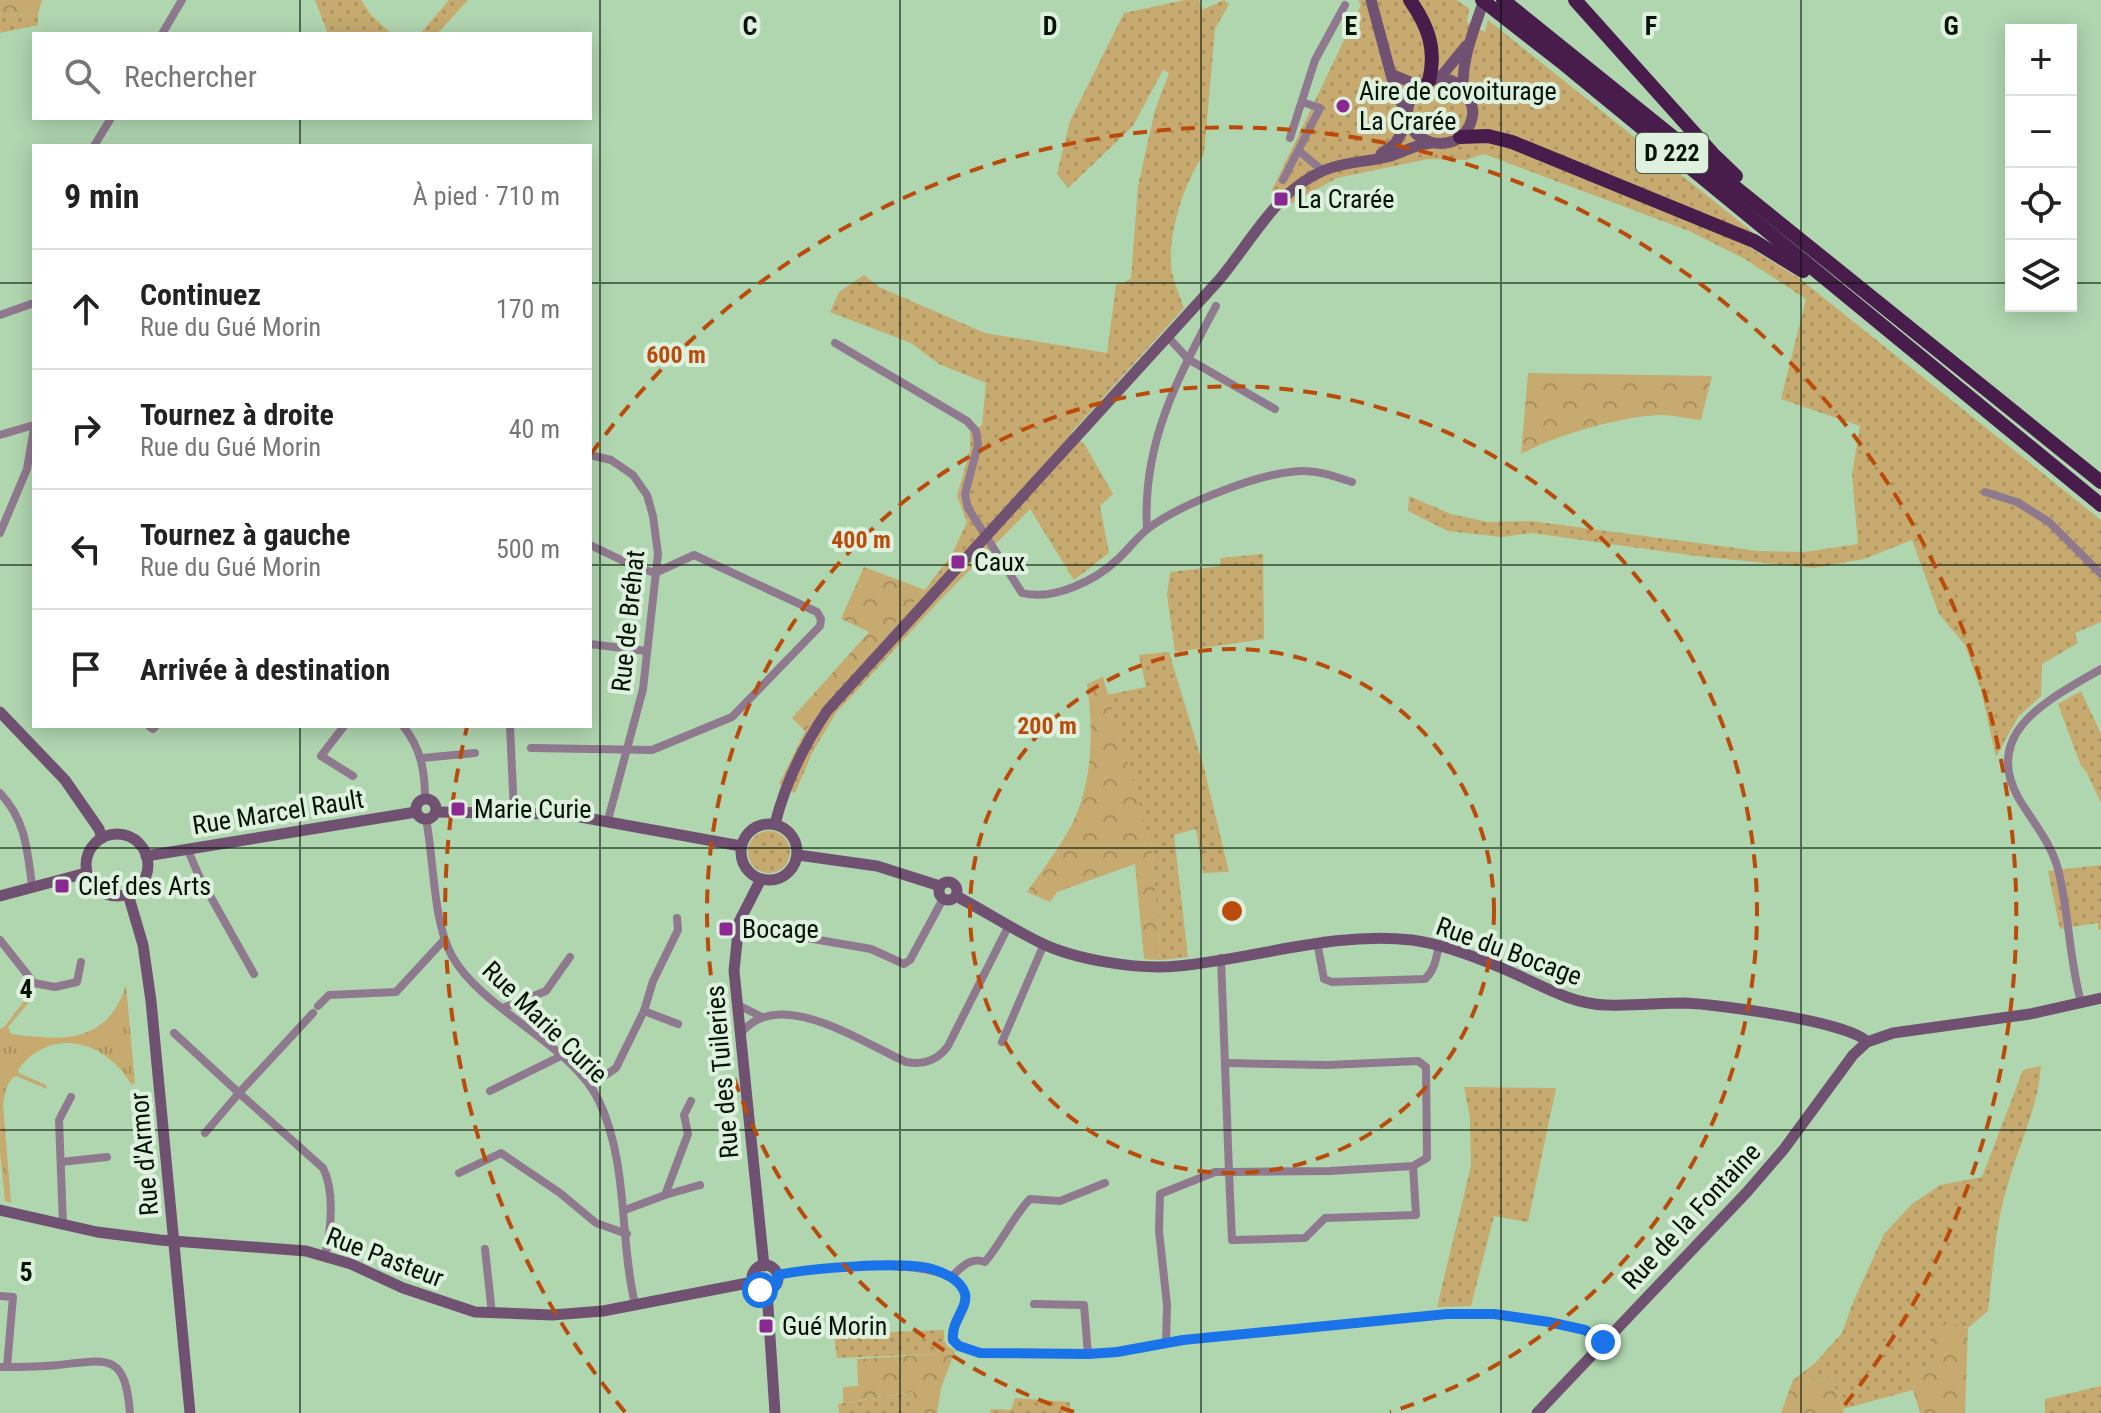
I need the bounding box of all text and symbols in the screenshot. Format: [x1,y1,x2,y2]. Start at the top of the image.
text: C [743,11,758,41]
text: D [1043,11,1057,41]
text: E [1345,11,1358,41]
text: F [1645,11,1657,41]
text: G [1943,11,1959,41]
map controls [2005,24,2077,312]
button: + [2005,24,2077,96]
search box [32,32,592,120]
icon: search [60,54,104,98]
text: Rechercher [124,59,257,94]
place label: Aire de covoiturage La Crarée [1359,76,1557,136]
button: − [2005,96,2077,168]
marker: Aire de covoiturage La Crarée [1334,97,1352,115]
road number: D 222 [1636,133,1708,173]
button: locate [2005,168,2077,240]
text: 9 min [64,176,140,216]
text: À pied · 710 m [413,181,560,211]
place label: La Crarée [1297,184,1394,214]
marker: La Crarée [1272,190,1290,208]
button: layers [2005,240,2077,312]
text: Continuez [140,277,261,312]
icon: ahead [64,287,108,331]
text: 170 m [496,294,560,324]
text: Rue du Gué Morin [140,312,321,342]
text: 600 m [646,341,706,369]
text: Tournez à droite [140,397,334,432]
icon: right [64,407,108,451]
text: 40 m [509,414,560,444]
text: Rue du Gué Morin [140,432,321,462]
text: Tournez à gauche [140,517,350,552]
text: 400 m [831,526,891,554]
icon: left [64,527,108,571]
text: 500 m [496,534,560,564]
place label: Caux [974,547,1025,577]
street label: Rue de Bréhat [606,549,650,693]
text: Rue du Gué Morin [140,552,321,582]
marker: Caux [949,553,967,571]
icon: arrive [64,647,108,691]
text: Arrivée à destination [140,652,390,687]
text: 200 m [1017,712,1077,740]
street label: Rue Marcel Rault [190,784,366,840]
place label: Marie Curie [474,794,592,824]
marker: Marie Curie [449,800,467,818]
place label: Clef des Arts [78,871,211,901]
marker: Clef des Arts [53,877,71,895]
centre of rings [1218,897,1246,925]
street label: Rue du Bocage [1432,911,1586,991]
place label: Bocage [742,914,819,944]
marker: Bocage [717,920,735,938]
street label: Rue Marie Curie [476,955,614,1089]
text: 4 [19,974,33,1004]
street label: Rue des Tuileries [699,984,745,1160]
street label: Rue d'Armor [124,1091,164,1217]
street label: Rue de la Fontaine [1616,1137,1766,1295]
street label: Rue Pasteur [322,1221,448,1293]
text: 5 [19,1257,33,1287]
route start [742,1272,778,1308]
place label: Gué Morin [782,1311,887,1341]
marker: Gué Morin [757,1317,775,1335]
route end [1585,1324,1621,1360]

